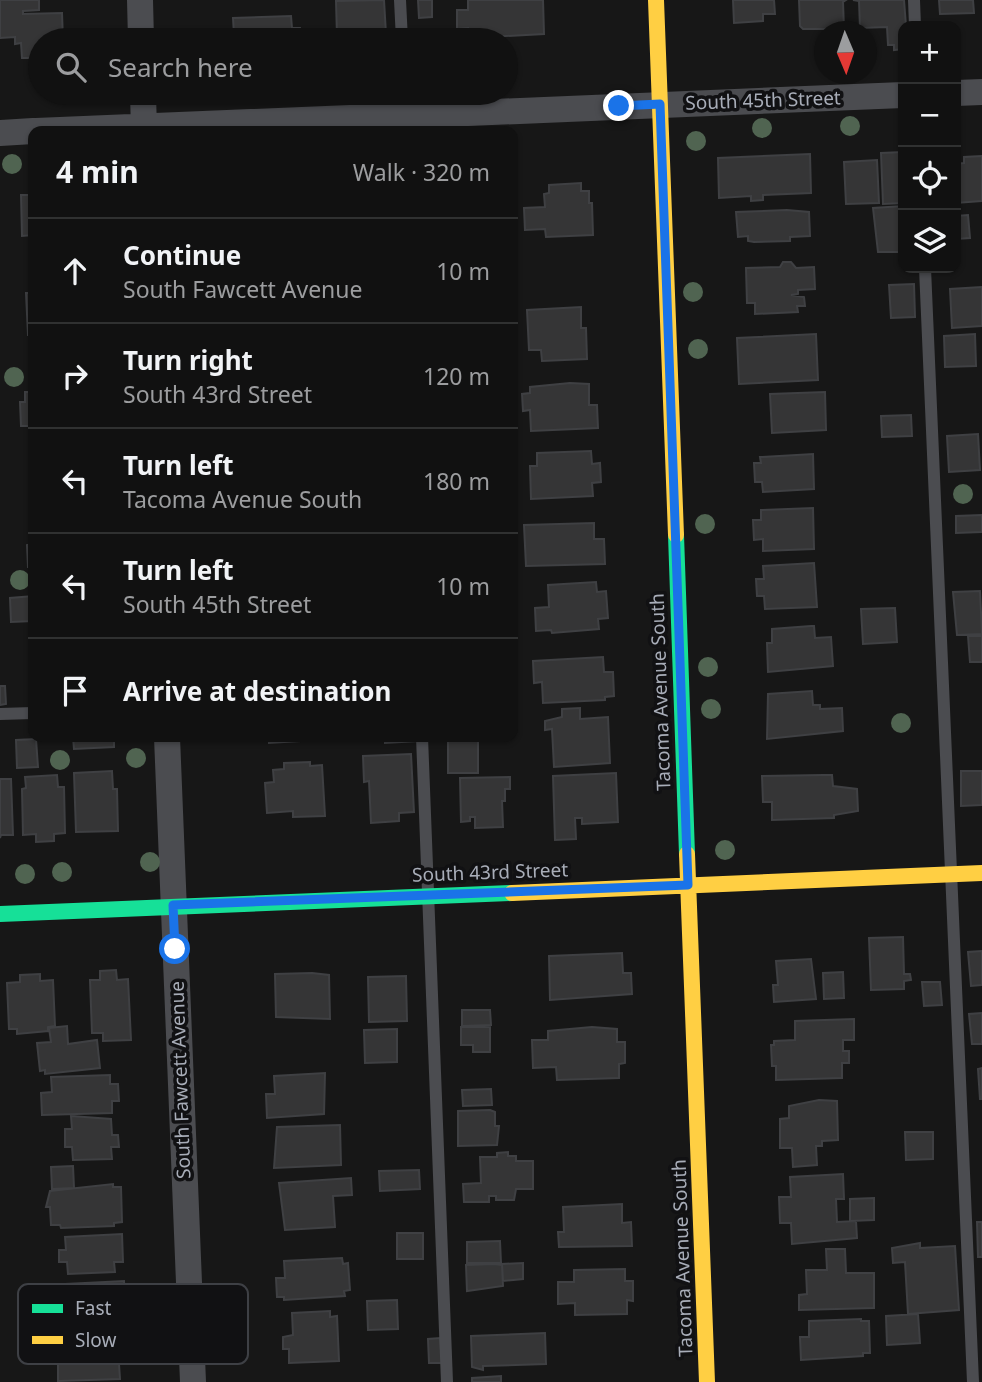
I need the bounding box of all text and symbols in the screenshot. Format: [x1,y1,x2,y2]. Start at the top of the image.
north arrow [814,21,877,84]
map controls [898,21,961,273]
button: + [898,21,961,84]
search box [28,28,518,105]
icon: search [52,48,90,86]
text: Search here [108,49,253,85]
street label: South 45th Street [685,84,841,116]
button: − [898,84,961,147]
route end [603,90,634,121]
button: locate [898,147,961,210]
text: 4 min [56,151,139,192]
text: Walk · 320 m [353,156,490,188]
button: layers [898,210,961,273]
text: Continue [123,237,241,273]
icon: ahead [56,252,94,290]
text: 10 m [436,255,490,287]
text: South Fawcett Avenue [123,273,363,305]
text: Turn right [123,342,253,378]
icon: right [56,357,94,395]
text: 120 m [423,360,490,392]
text: South 43rd Street [123,378,312,410]
text: Turn left [123,447,234,483]
icon: left [56,462,94,500]
text: 180 m [423,465,490,497]
text: Tacoma Avenue South [123,483,362,515]
text: Turn left [123,552,234,588]
icon: left [56,567,94,605]
text: 10 m [436,570,490,602]
text: South 45th Street [123,588,311,620]
street label: Tacoma Avenue South [644,593,676,791]
icon: arrive [56,672,94,710]
text: Arrive at destination [123,673,392,709]
street label: South 43rd Street [412,856,569,888]
route start [159,933,190,964]
street label: South Fawcett Avenue [164,981,196,1179]
street label: Tacoma Avenue South [666,1159,698,1357]
legend [18,1284,248,1364]
text: Fast [75,1295,112,1321]
text: Slow [75,1327,116,1353]

